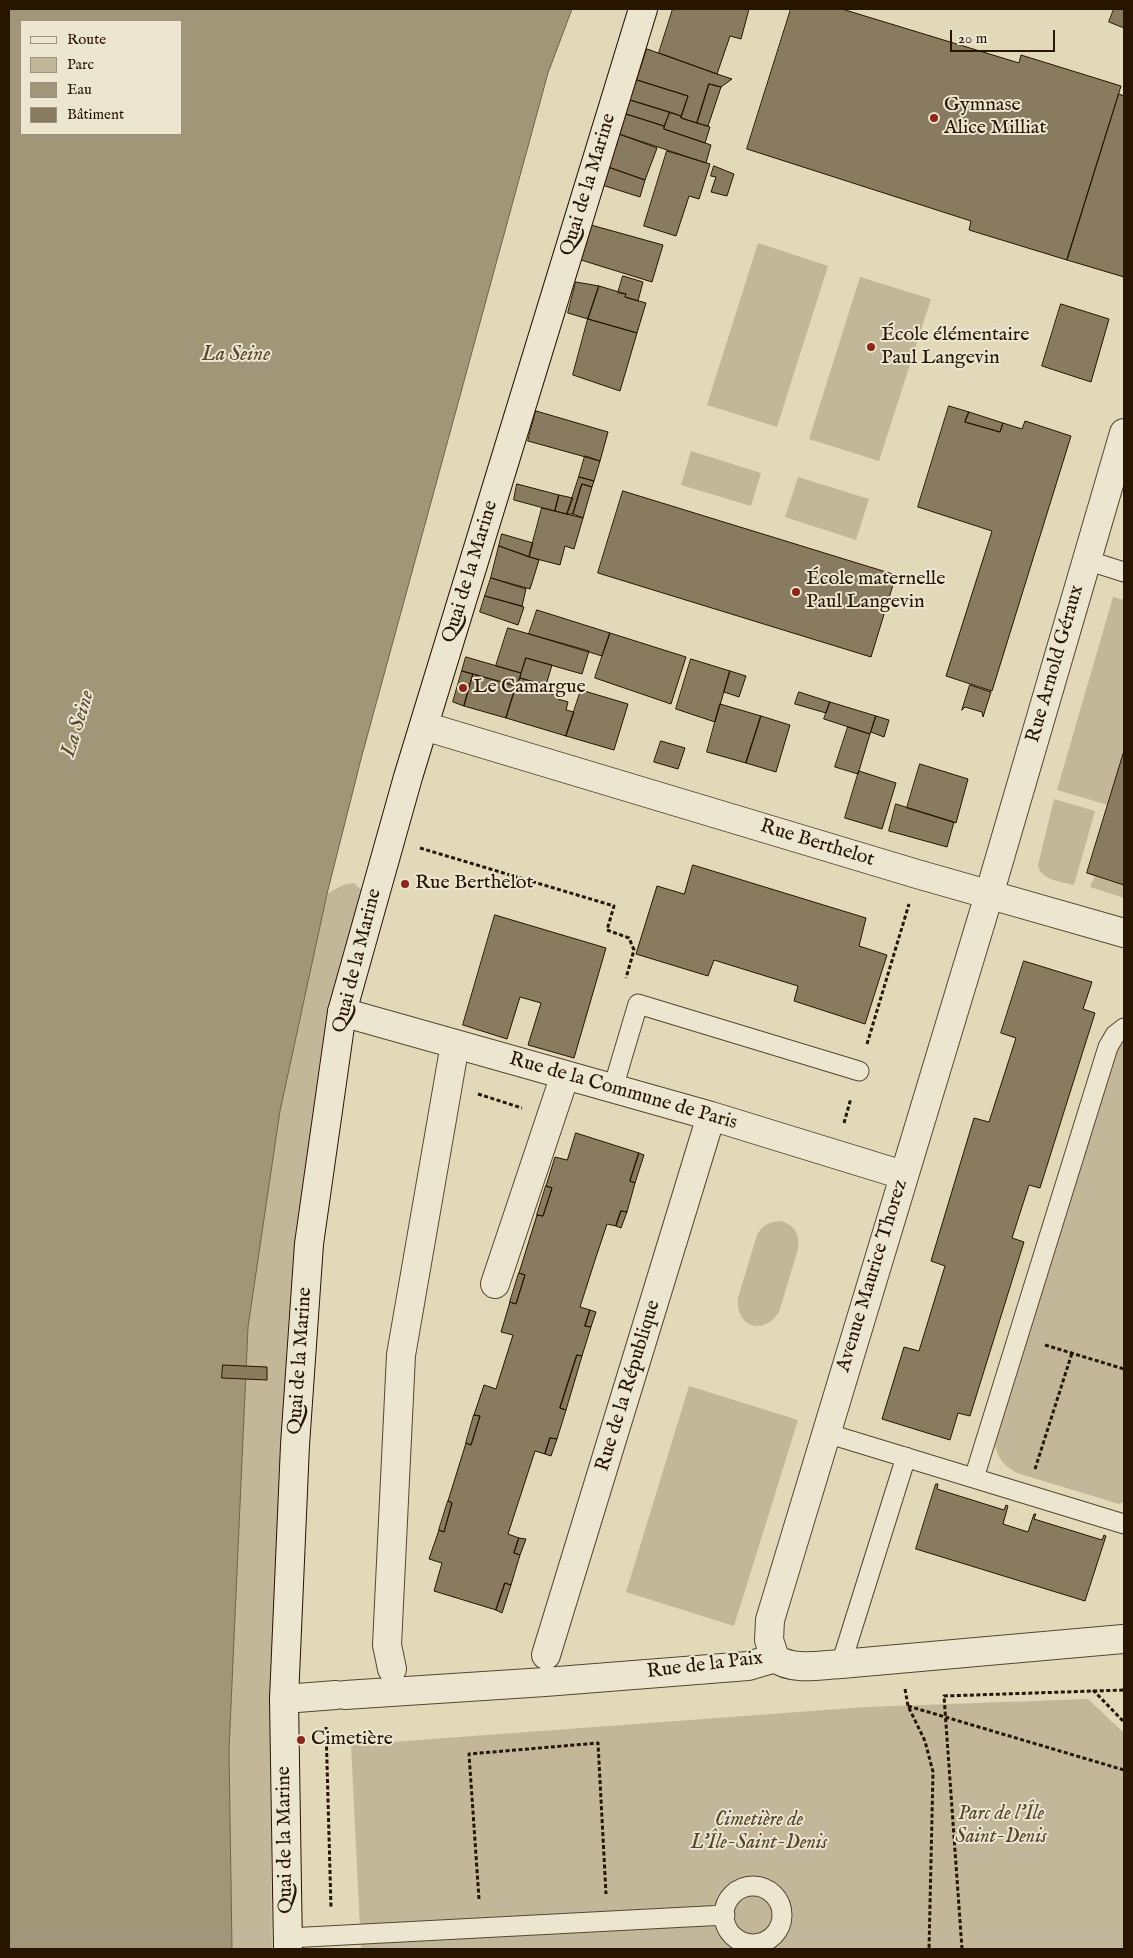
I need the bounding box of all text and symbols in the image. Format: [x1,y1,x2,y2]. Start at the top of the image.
legend [20,20,182,135]
scale bar [953,20,1058,52]
text: 20 m [958,29,987,48]
text: Route [67,30,106,49]
text: Parc [67,55,94,74]
text: Eau [67,80,92,99]
place label: Gymnase Alice Milliat [944,94,1046,141]
text: Bâtiment [67,105,124,124]
street label: Quai de la Marine [556,111,622,259]
marker: Gymnase Alice Milliat [928,112,940,124]
place label: École élémentaire Paul Langevin [881,324,1029,371]
marker: École élémentaire Paul Langevin [865,341,877,353]
water label: La Seine [202,343,270,369]
street label: Quai de la Marine [438,498,504,646]
place label: École maternelle Paul Langevin [806,568,945,615]
street label: Rue Arnold Géraux [1022,582,1090,746]
marker: École maternelle Paul Langevin [790,586,802,598]
place label: Le Camargue [473,676,586,700]
marker: Le Camargue [457,682,469,694]
water label: La Seine [57,688,101,760]
street label: Rue Berthelot [757,815,877,873]
place label: Rue Berthelot [415,872,533,896]
marker: Rue Berthelot [399,878,411,890]
street label: Quai de la Marine [328,886,388,1036]
street label: Rue de la Commune de Paris [506,1048,740,1136]
street label: Avenue Maurice Thorez [832,1177,914,1375]
street label: Quai de la Marine [284,1286,318,1436]
street label: Rue de la République [592,1297,666,1475]
street label: Rue de la Paix [646,1647,764,1685]
place label: Cimetière [311,1728,393,1752]
marker: Cimetière [295,1734,307,1746]
street label: Quai de la Marine [273,1766,299,1914]
park label: Parc de l'Île Saint-Denis [955,1803,1047,1850]
park label: Cimetière de L'Île-Saint-Denis [691,1809,827,1856]

